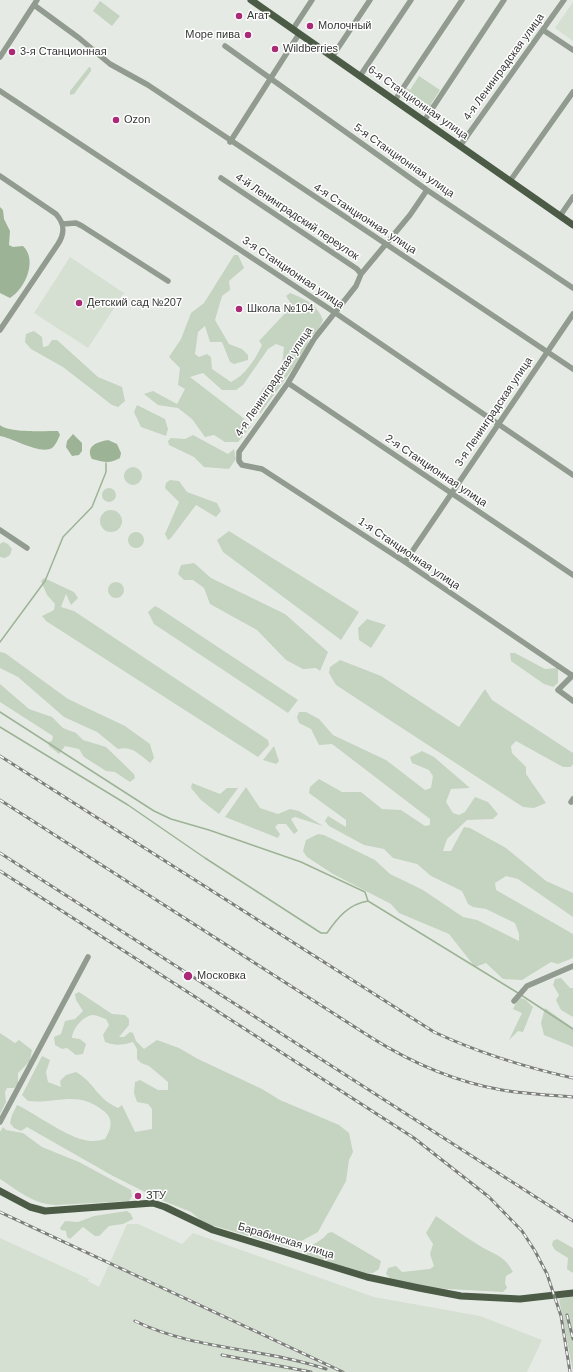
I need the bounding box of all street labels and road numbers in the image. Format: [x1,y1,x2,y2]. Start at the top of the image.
street label: 4-я Ленинградская улица [461,11,547,123]
street label: 6-я Станционная улица [365,63,471,143]
street label: 5-я Станционная улица [351,121,457,201]
street label: 4-й Ленинградский переулок [233,171,361,263]
street label: 4-я Станционная улица [311,181,419,257]
street label: 3-я Станционная улица [240,234,346,312]
street label: 4-я Ленинградская улица [232,325,316,439]
street label: 3-я Ленинградская улица [452,355,536,469]
street label: 2-я Станционная улица [383,432,489,510]
street label: 1-я Станционная улица [356,515,462,593]
street label: Барабинская улица [236,1220,336,1262]

